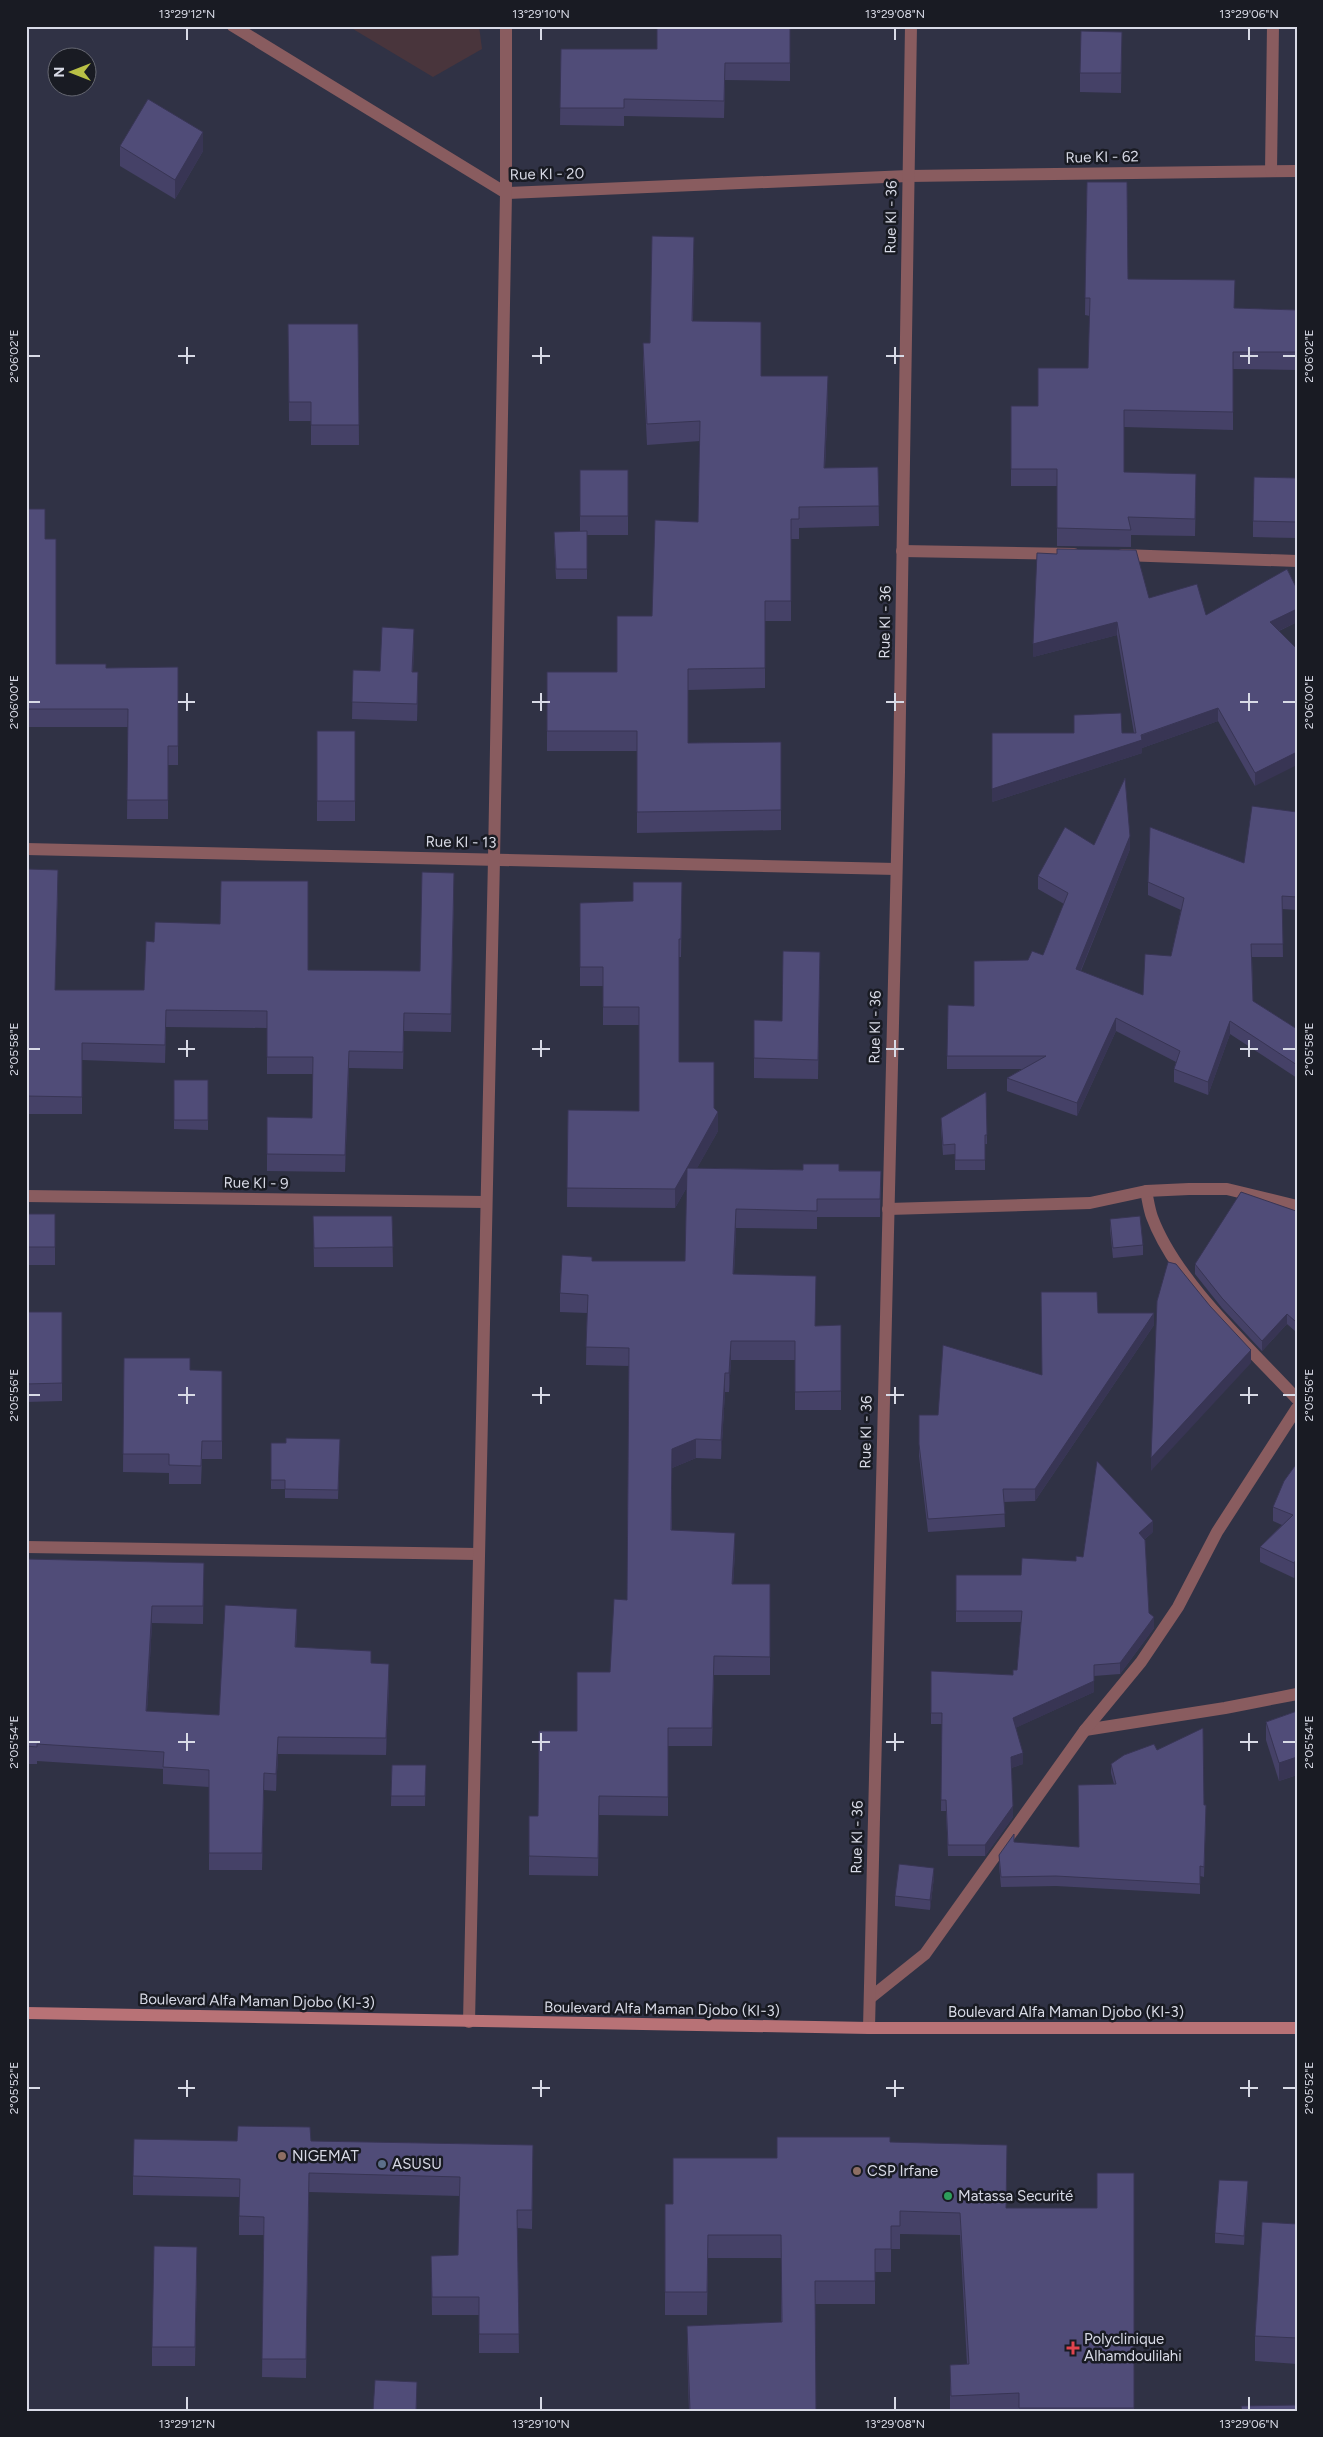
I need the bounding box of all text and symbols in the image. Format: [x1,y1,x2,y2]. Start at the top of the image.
text: 13°29'12"N [159,7,215,21]
text: 13°29'10"N [512,7,570,21]
text: 13°29'08"N [865,7,925,21]
text: 13°29'06"N [1219,7,1279,21]
north arrow [48,48,98,98]
text: N [51,67,68,77]
street label: Rue KI - 62 [1065,147,1139,167]
street label: Rue KI - 20 [510,164,584,184]
street label: Rue KI - 36 [881,180,901,254]
text: 2°06'02"E [7,329,21,383]
text: 2°06'02"E [1302,329,1316,383]
street label: Rue KI - 36 [875,585,895,659]
text: 2°06'00"E [7,675,21,729]
text: 2°06'00"E [1302,675,1316,729]
street label: Rue KI - 13 [425,832,497,852]
street label: Rue KI - 36 [865,990,885,1064]
text: 2°05'58"E [7,1022,21,1076]
text: 2°05'58"E [1302,1022,1316,1076]
street label: Rue KI - 9 [223,1173,289,1193]
text: 2°05'56"E [7,1369,21,1421]
text: 2°05'56"E [1302,1369,1316,1421]
street label: Rue KI - 36 [856,1395,876,1469]
text: 2°05'54"E [7,1715,21,1769]
text: 2°05'54"E [1302,1715,1316,1769]
street label: Rue KI - 36 [847,1800,867,1874]
street label: Boulevard Alfa Maman Djobo (KI-3) [139,1990,375,2012]
street label: Boulevard Alfa Maman Djobo (KI-3) [544,1998,780,2020]
street label: Boulevard Alfa Maman Djobo (KI-3) [948,2003,1184,2021]
text: 2°05'52"E [7,2062,21,2114]
text: 2°05'52"E [1302,2062,1316,2114]
place label: NIGEMAT [292,2147,360,2165]
marker: NIGEMAT [276,2150,288,2162]
place label: ASUSU [392,2155,442,2173]
marker: ASUSU [376,2158,388,2170]
place label: CSP Irfane [867,2162,938,2180]
marker: CSP Irfane [851,2165,863,2177]
place label: Matassa Securité [958,2187,1073,2205]
marker: Matassa Securité [942,2190,954,2202]
place label: Polyclinique Alhamdoulilahi [1084,2330,1182,2365]
marker: Polyclinique Alhamdoulilahi [1066,2341,1080,2355]
text: 13°29'12"N [159,2417,215,2431]
text: 13°29'10"N [512,2417,570,2431]
text: 13°29'08"N [865,2417,925,2431]
text: 13°29'06"N [1219,2417,1279,2431]

